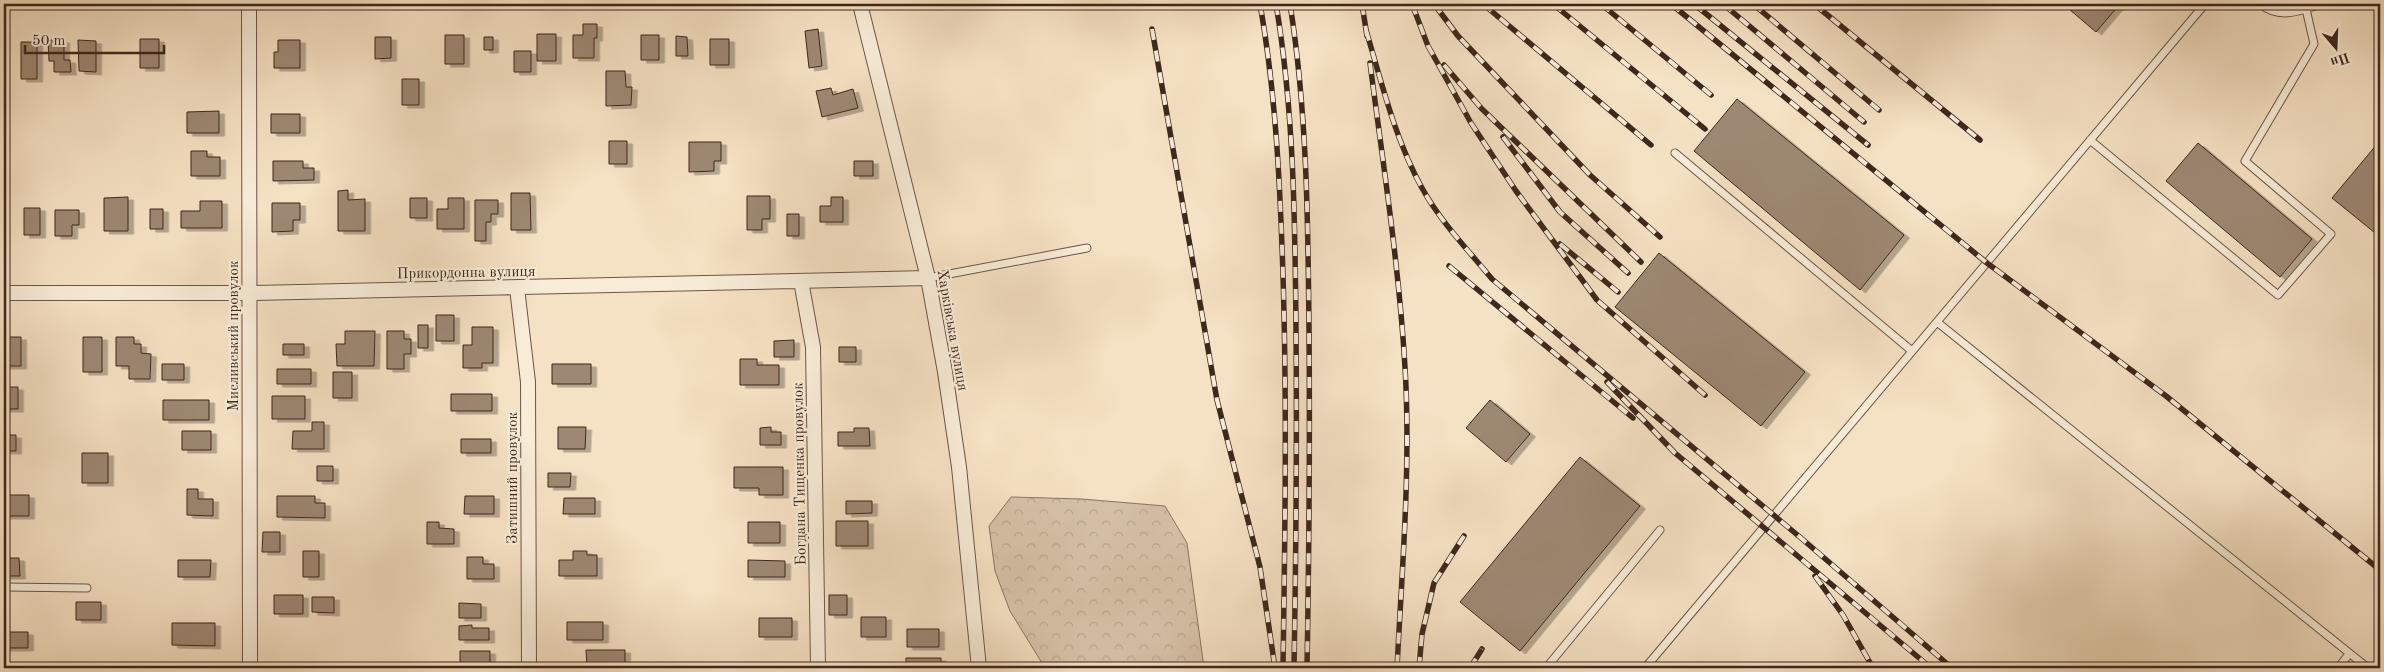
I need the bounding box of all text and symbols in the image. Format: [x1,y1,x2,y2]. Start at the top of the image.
scale bar [25,22,164,54]
north arrow [2312,22,2362,72]
text: 50 m [32,34,66,49]
text: Пн [2328,50,2351,69]
street label: Мисливський провулок [227,260,242,411]
street label: Прикордонна вулиця [397,265,536,282]
street label: Харківська вулиця [933,268,970,392]
street label: Богдана Тищенка провулок [791,382,810,566]
street label: Затишний провулок [506,411,521,544]

